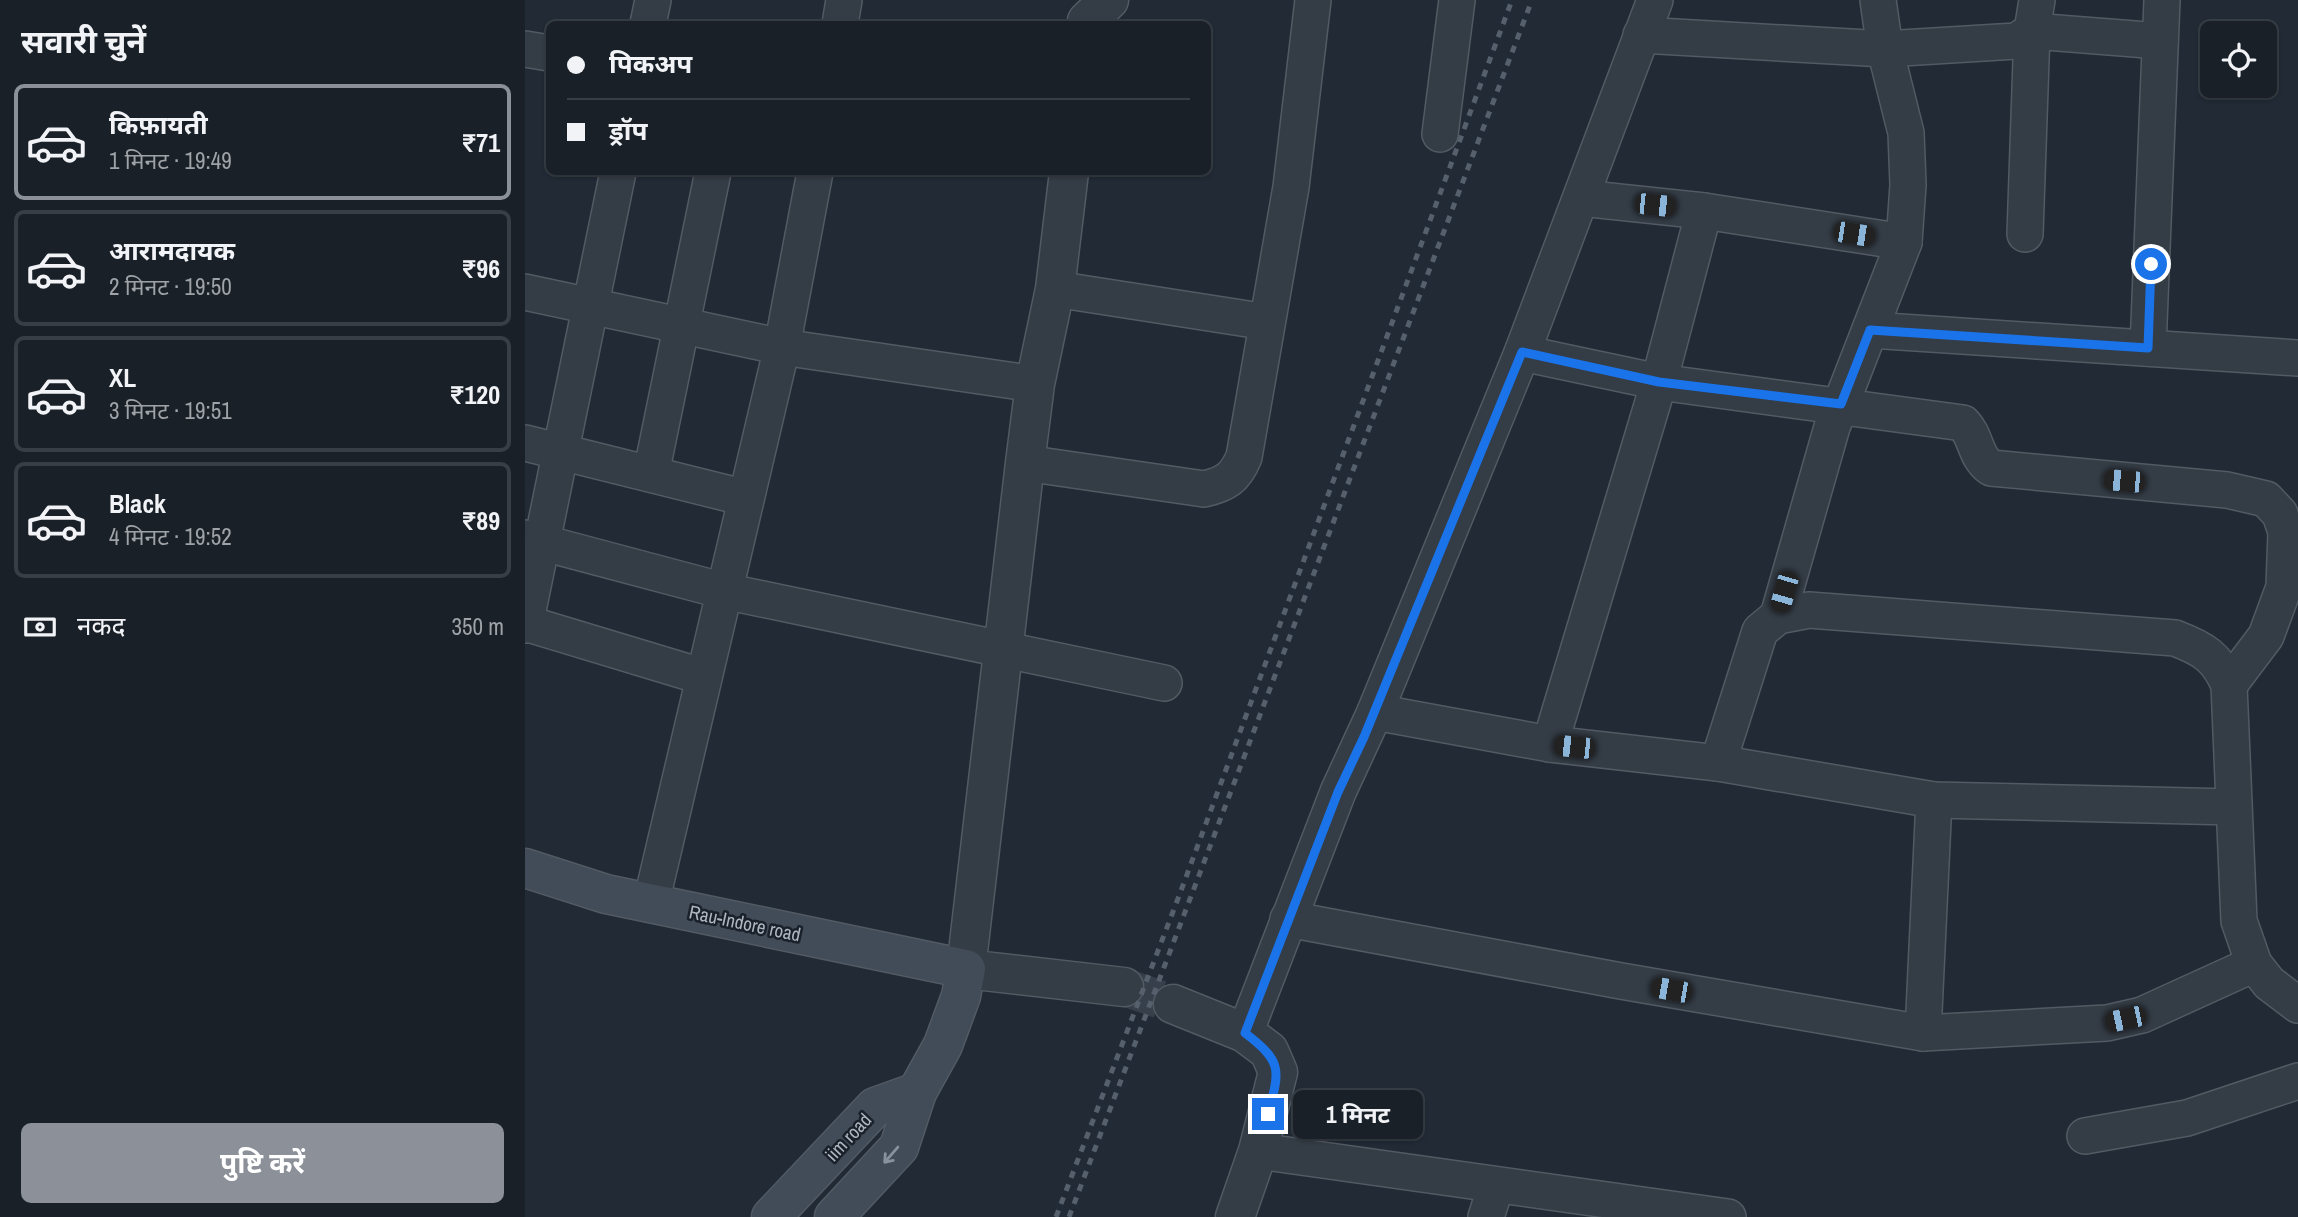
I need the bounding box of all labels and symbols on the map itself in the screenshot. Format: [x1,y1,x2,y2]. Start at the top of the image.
car [1634,192,1677,218]
car [1832,220,1877,248]
route start [2135,248,2167,280]
car [2103,469,2146,493]
car [1769,569,1800,615]
car [1553,734,1596,760]
street label: Rau-Indore road [687,898,803,948]
car [1649,976,1694,1004]
car [2103,1004,2148,1034]
callout: 1 मिनट [1293,1090,1422,1138]
route end [1252,1098,1284,1130]
street label: iim road [819,1107,877,1167]
one-way arrow [883,1145,899,1163]

